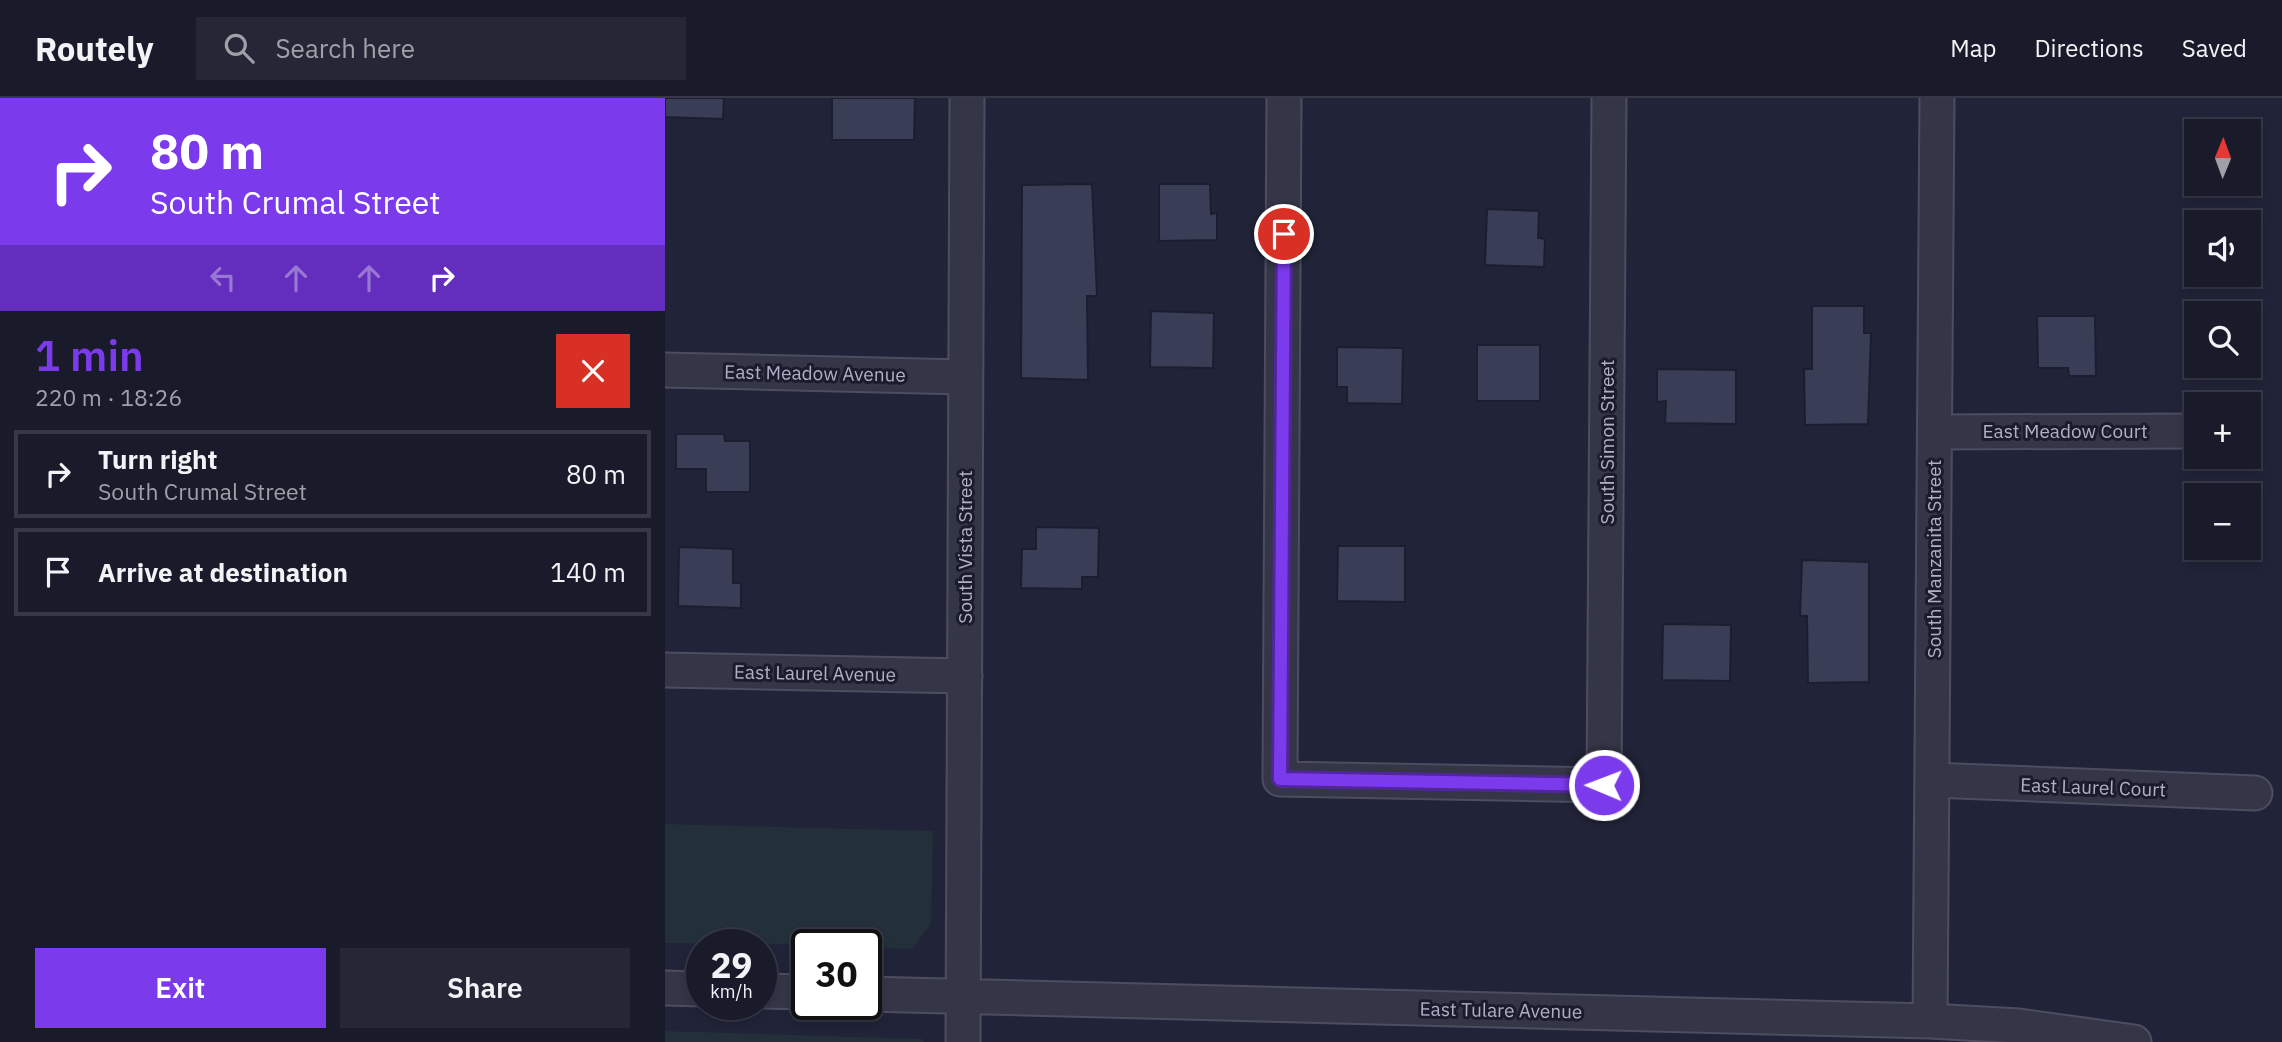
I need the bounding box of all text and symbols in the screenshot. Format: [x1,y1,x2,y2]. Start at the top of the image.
search box [196,17,686,80]
text: Routely [35,27,154,70]
icon: search [220,29,258,67]
text: Search here [276,31,415,65]
text: Map [1950,32,1996,64]
text: Directions [2034,32,2144,64]
text: Saved [2182,32,2247,64]
text: 80 m [150,119,264,182]
north arrow [2184,119,2261,196]
map controls [2184,119,2261,560]
icon: right [35,126,126,217]
text: South Crumal Street [150,181,441,223]
pin [1254,204,1314,264]
button: sound [2184,210,2261,287]
icon: arrive [1265,215,1303,253]
icon: left [204,259,242,297]
icon: ahead [277,259,315,297]
icon: ahead [350,259,388,297]
icon: right [423,259,461,297]
button: search [2184,301,2261,378]
text: 1 min [35,328,144,383]
button: close [556,334,630,408]
street label: East Meadow Avenue [724,359,906,387]
street label: South Simon Street [1595,360,1619,524]
text: 220 m · 18:26 [35,382,182,412]
button: + [2184,392,2261,469]
street label: East Meadow Court [1982,419,2148,443]
text: Turn right [98,442,217,476]
icon: right [39,455,77,493]
text: 80 m [566,457,626,491]
street label: South Manzanita Street [1922,460,1946,658]
street label: South Vista Street [953,470,977,624]
text: South Crumal Street [98,476,307,506]
button: − [2184,483,2261,560]
icon: arrive [39,553,77,591]
text: Arrive at destination [98,555,348,589]
text: 140 m [550,555,626,589]
street label: East Laurel Avenue [734,660,896,686]
position arrow [1567,748,1641,822]
street label: East Laurel Court [2020,772,2166,802]
speed limit sign: 30 [791,929,882,1020]
text: 29 [710,942,753,988]
button: Exit [35,948,326,1028]
button: Share [340,948,630,1028]
text: km/h [710,980,753,1003]
street label: East Tulare Avenue [1419,997,1583,1023]

